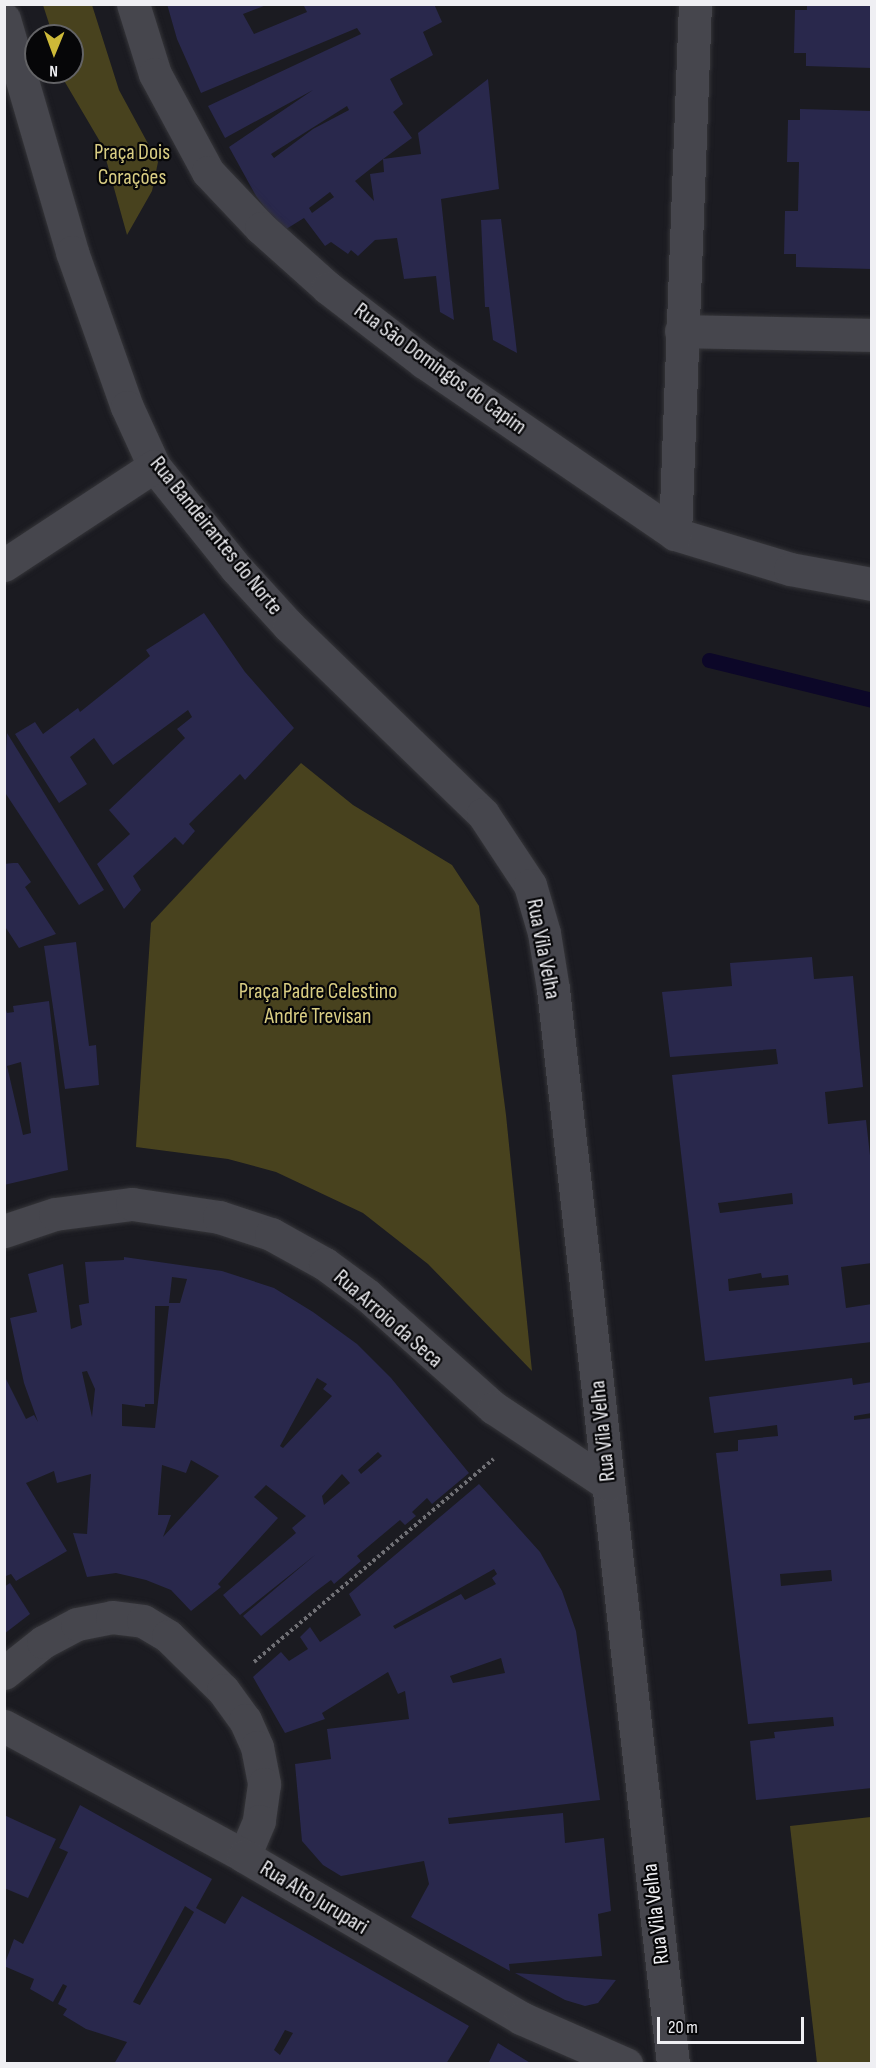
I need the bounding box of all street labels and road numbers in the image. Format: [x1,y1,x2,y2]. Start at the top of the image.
street label: Rua São Domingos do Capim [349,298,531,440]
street label: Rua Bandeirantes do Norte [144,452,288,620]
street label: Rua Vila Velha [520,897,566,1001]
street label: Rua Arroio da Seca [328,1265,448,1373]
street label: Rua Vila Velha [585,1379,621,1483]
street label: Rua Alto Jurupari [255,1855,373,1941]
street label: Rua Vila Velha [637,1862,675,1966]

